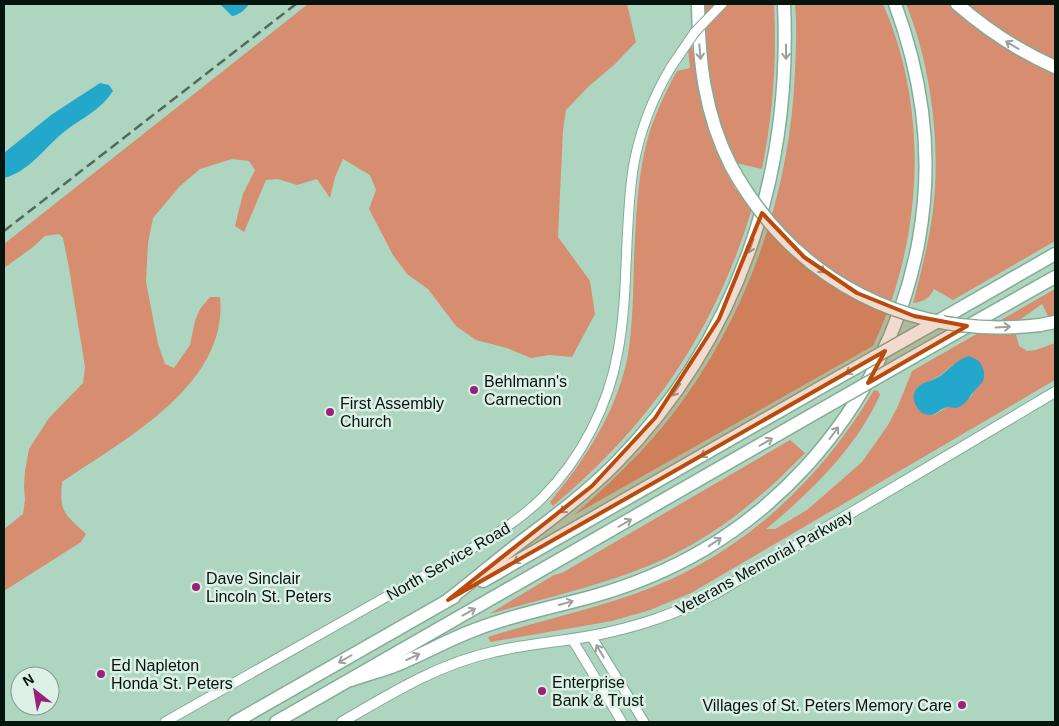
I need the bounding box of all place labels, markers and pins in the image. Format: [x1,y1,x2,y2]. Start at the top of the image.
place label: Behlmann's Carnection [484,373,567,408]
marker: Behlmann's Carnection [468,384,480,396]
place label: First Assembly Church [340,395,444,430]
marker: First Assembly Church [324,406,336,418]
place label: Dave Sinclair Lincoln St. Peters [206,570,331,605]
marker: Dave Sinclair Lincoln St. Peters [190,581,202,593]
place label: Ed Napleton Honda St. Peters [111,657,233,692]
marker: Ed Napleton Honda St. Peters [95,668,107,680]
place label: Enterprise Bank & Trust [552,674,644,709]
marker: Enterprise Bank & Trust [536,685,548,697]
place label: Villages of St. Peters Memory Care [702,697,952,714]
marker: Villages of St. Peters Memory Care [956,699,968,711]

